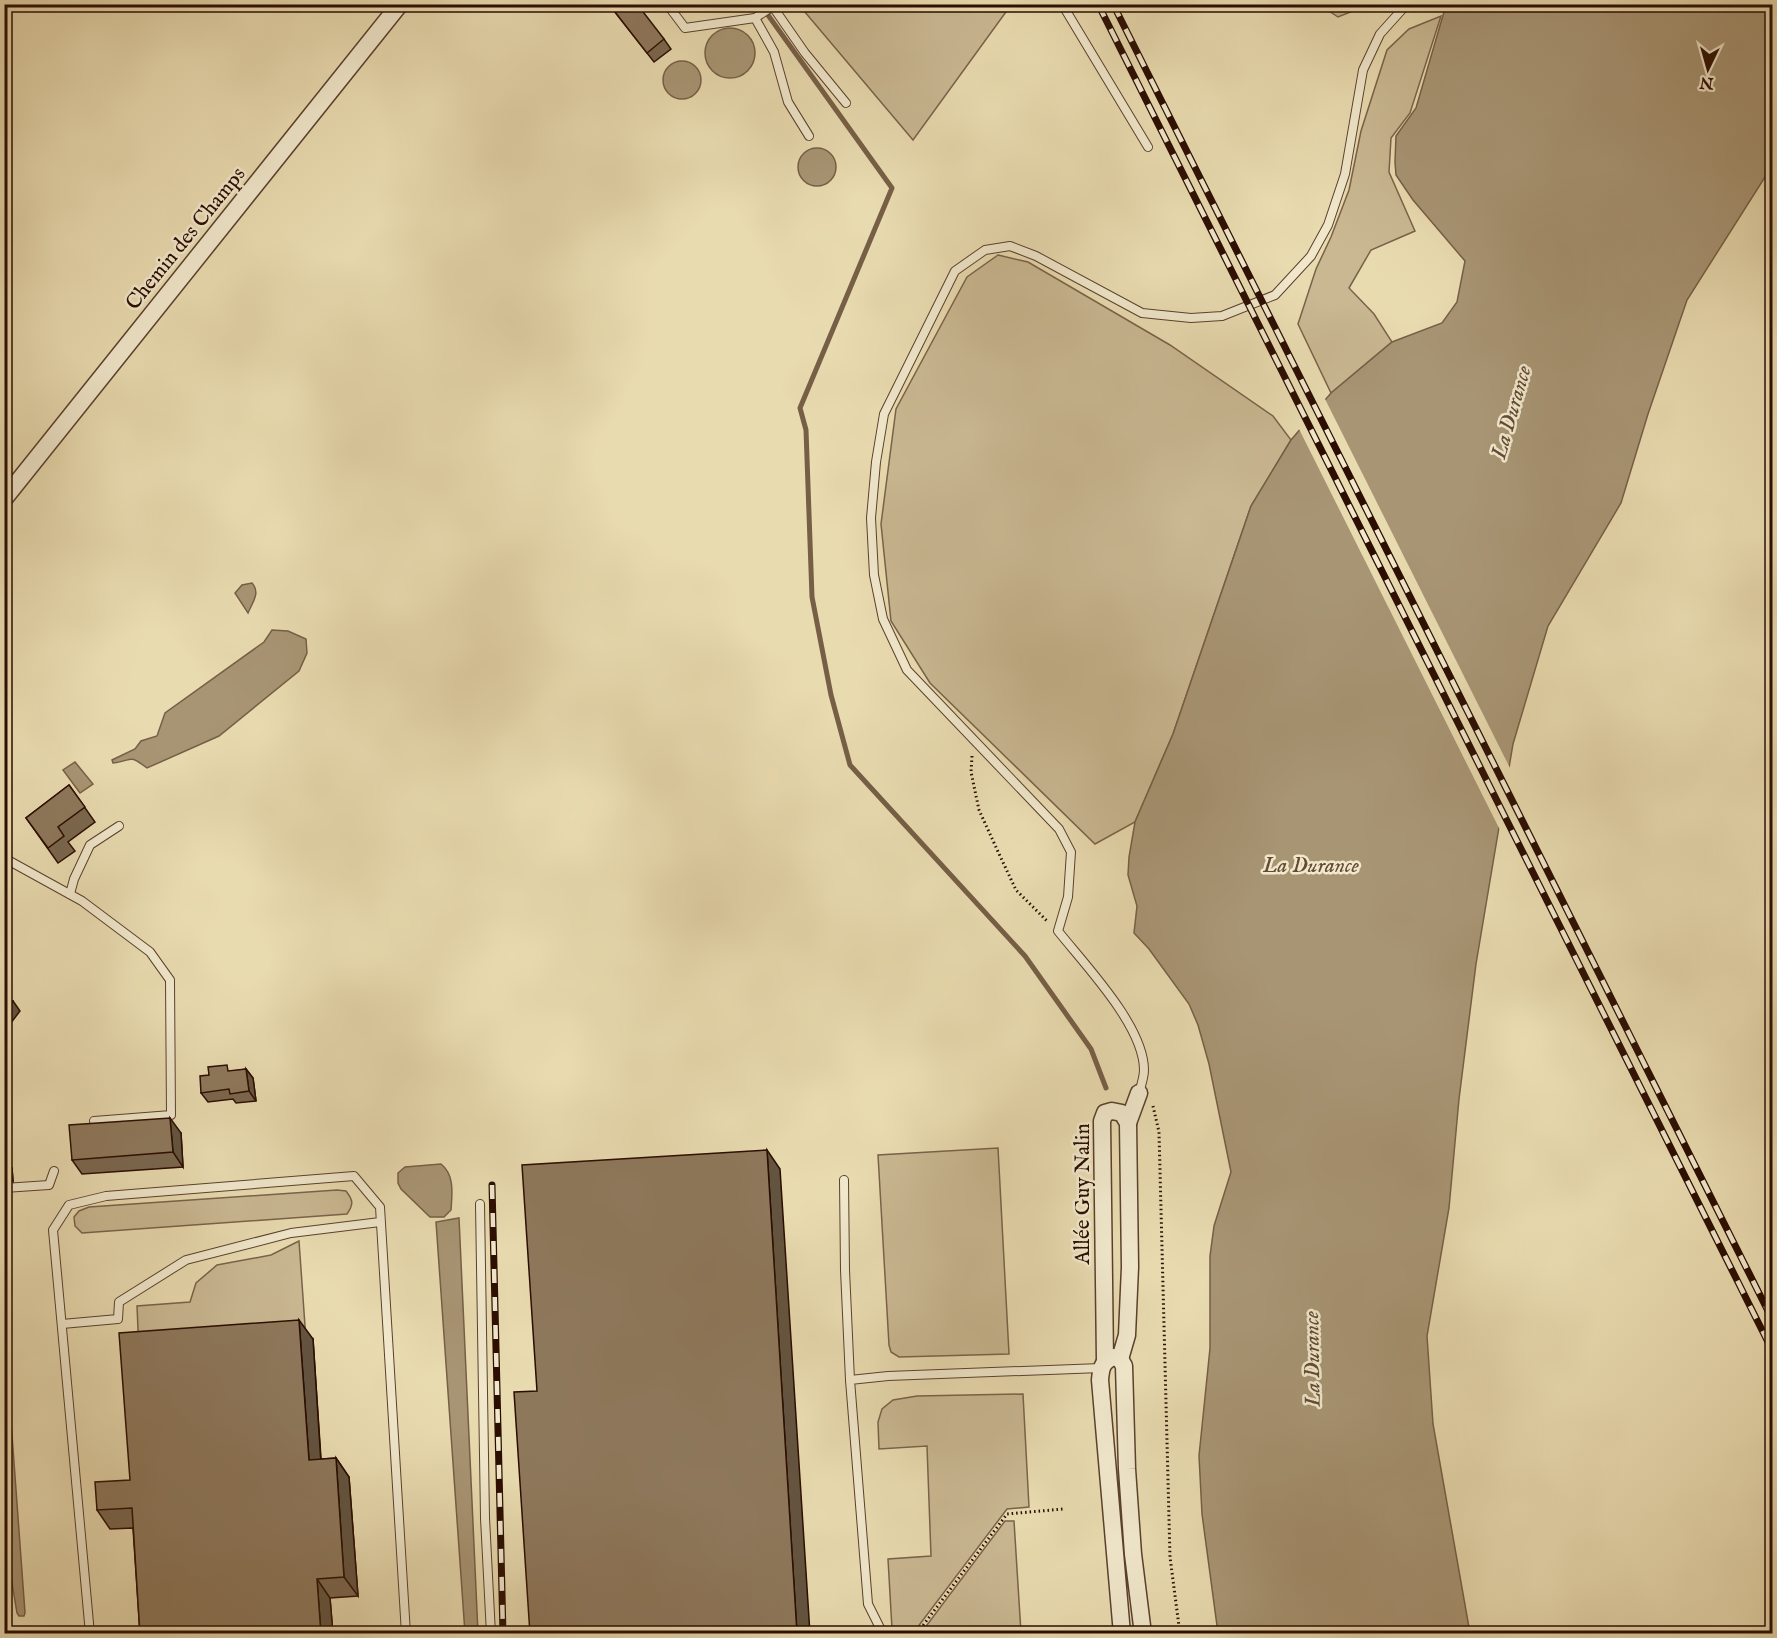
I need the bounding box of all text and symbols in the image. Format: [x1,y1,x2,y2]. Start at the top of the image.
north arrow [1678,39,1738,99]
text: N [1699,71,1716,93]
street label: Chemin des Champs [120,162,252,316]
water label: La Durance [1485,362,1539,463]
water label: La Durance [1262,852,1360,880]
street label: Allée Guy Nalin [1070,1123,1097,1266]
water label: La Durance [1298,1310,1328,1408]

